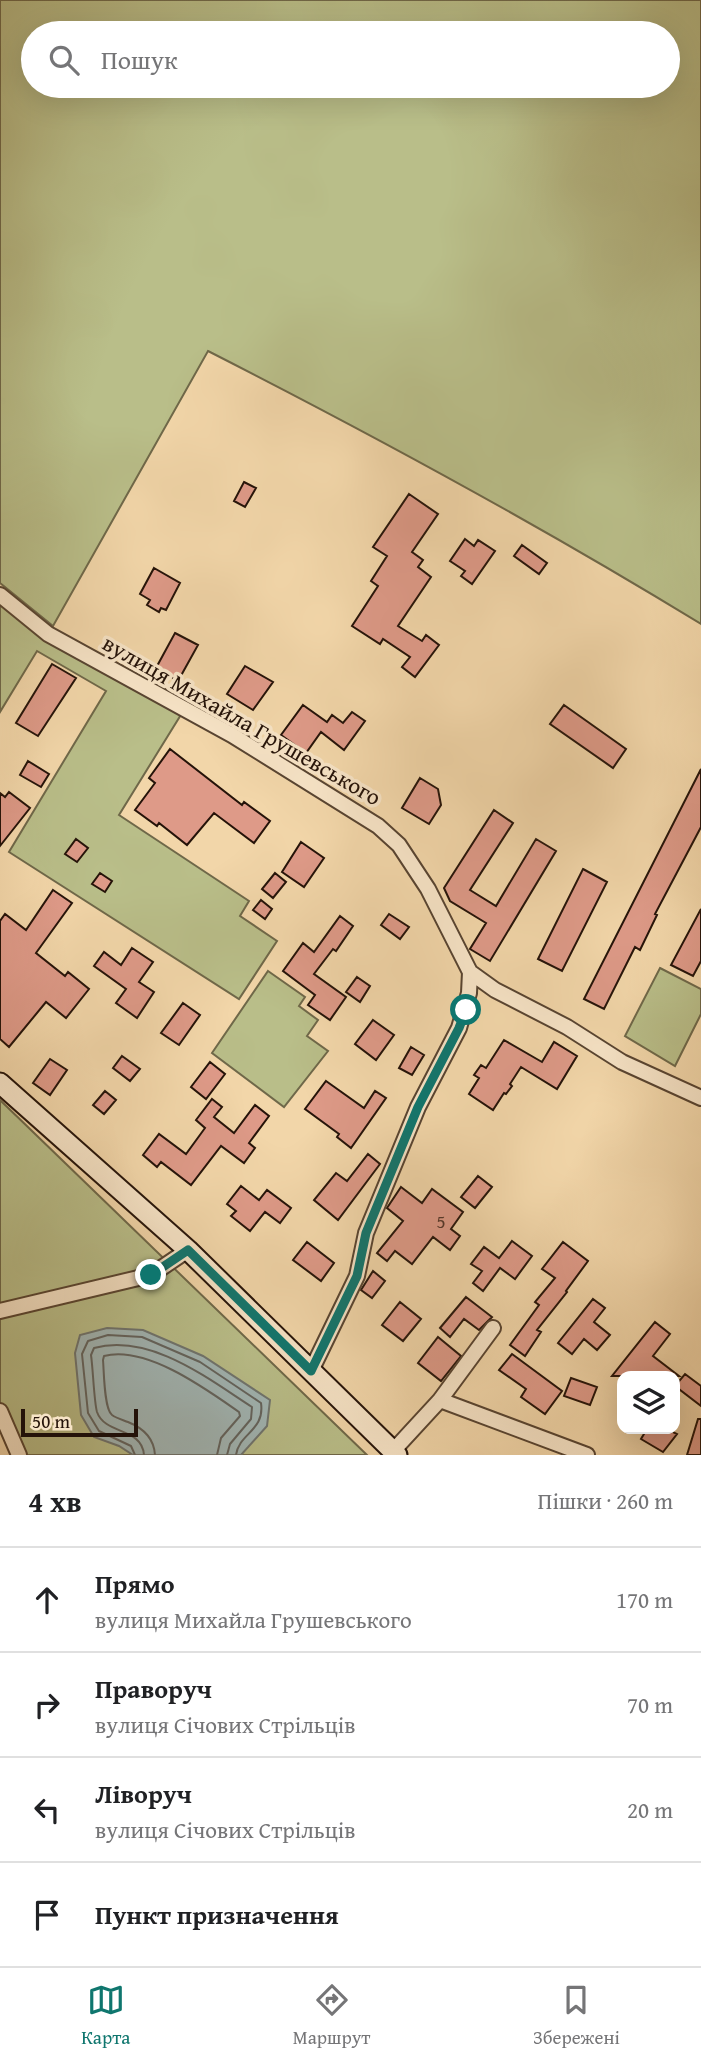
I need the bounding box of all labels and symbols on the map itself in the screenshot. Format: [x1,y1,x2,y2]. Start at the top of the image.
street label: вулиця Михайла Грушевського [97,626,388,813]
route start [450,994,481,1025]
house number: 5 [436,1207,446,1235]
route end [135,1259,166,1290]
scale bar [21,1406,138,1438]

